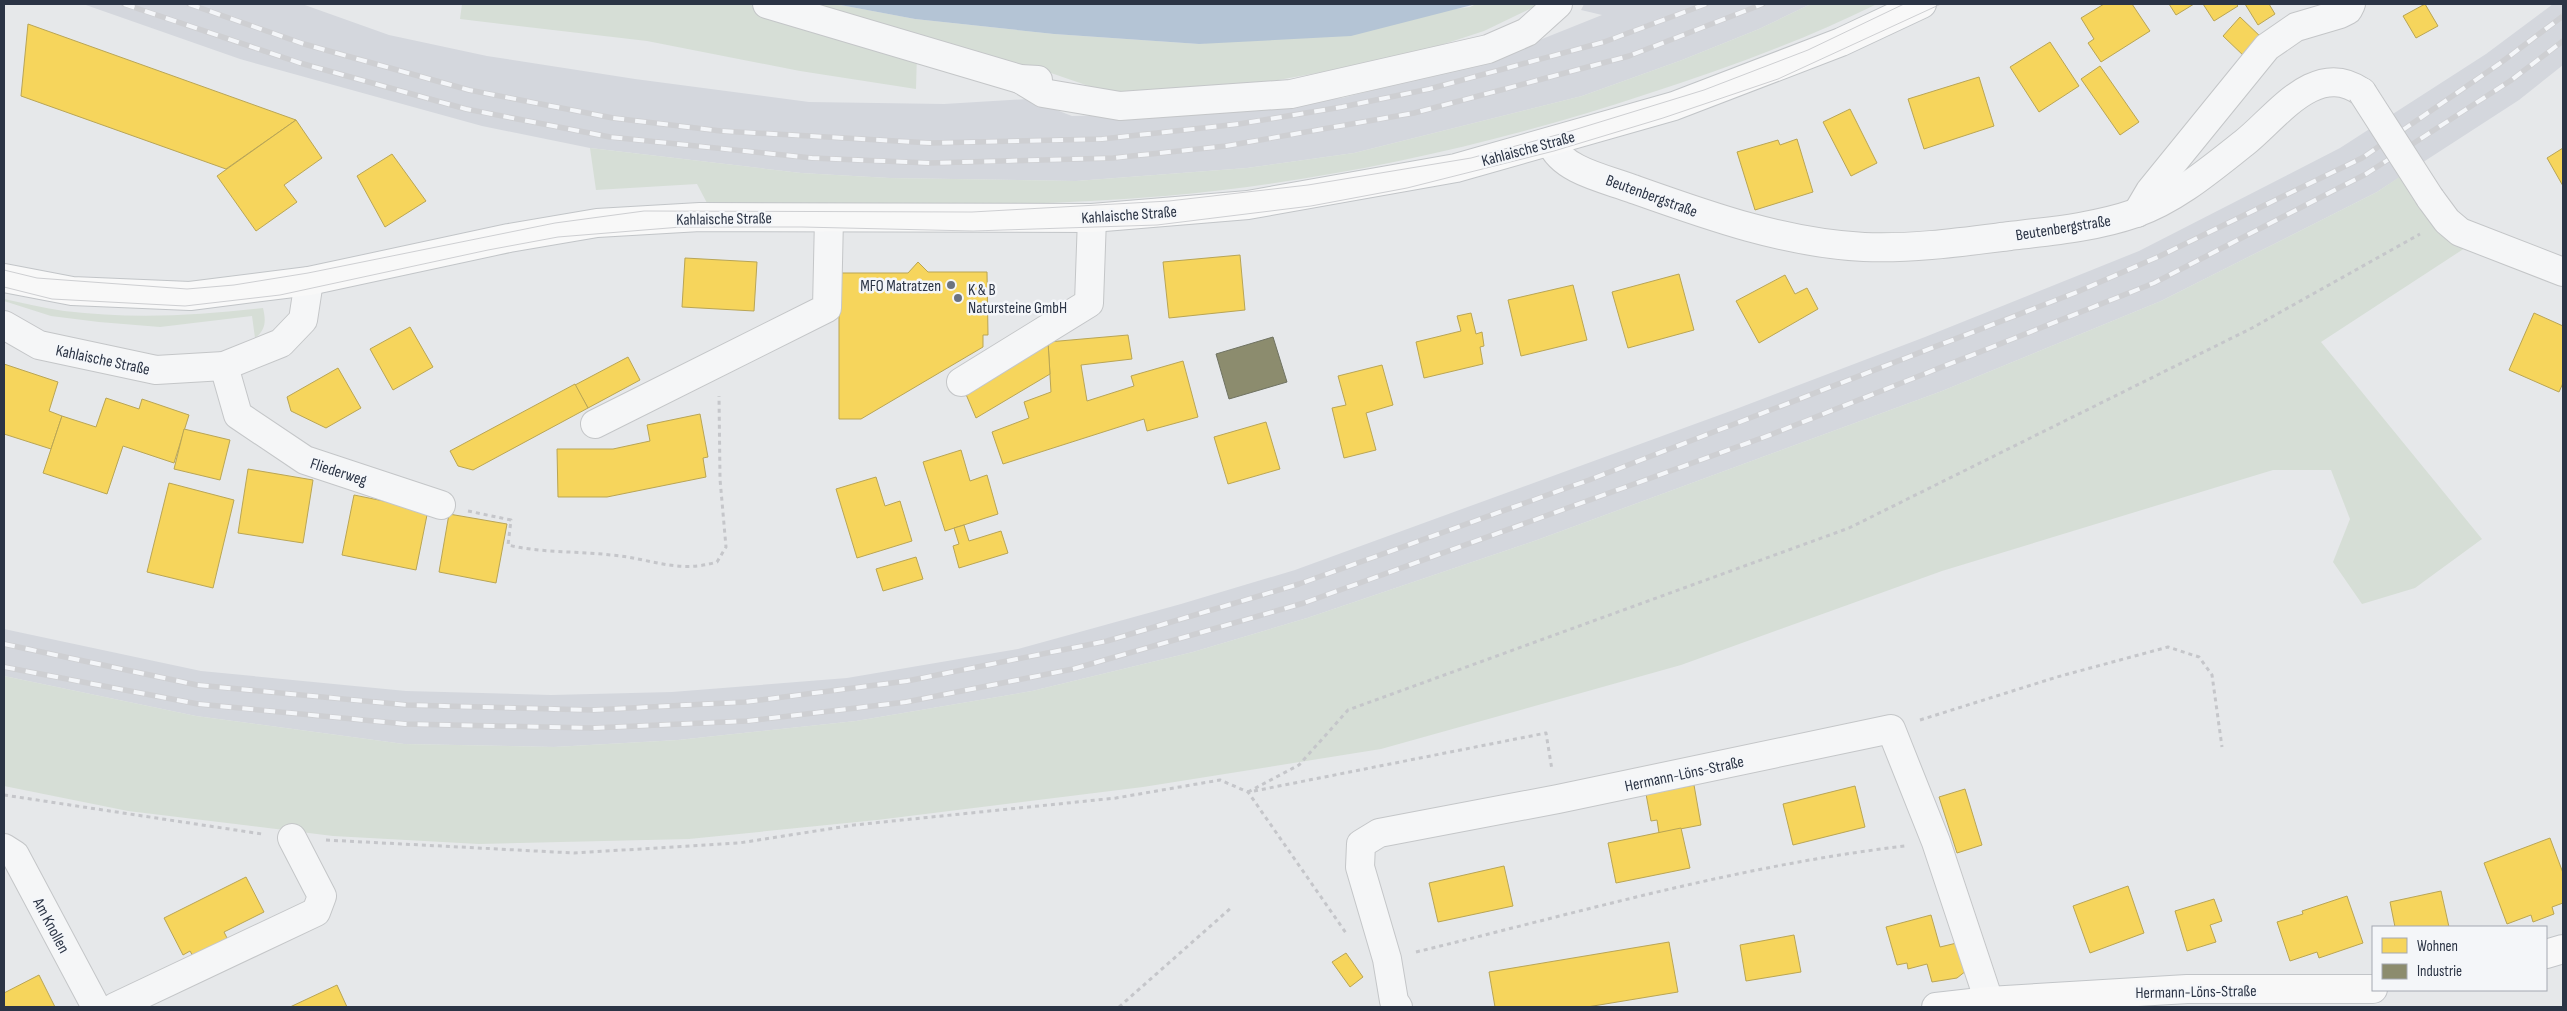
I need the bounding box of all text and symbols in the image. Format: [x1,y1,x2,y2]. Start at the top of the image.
street label: Kahlaische Straße [1480,128,1577,171]
street label: Beutenbergstraße [1603,171,1700,222]
street label: Kahlaische Straße [1081,203,1177,228]
street label: Kahlaische Straße [676,209,772,230]
street label: Beutenbergstraße [2014,212,2112,245]
place label: MFO Matratzen [860,277,941,296]
marker: MFO Matratzen [945,279,957,291]
place label: K & B Natursteine GmbH [968,281,1067,318]
marker: K & B Natursteine GmbH [952,292,964,304]
street label: Kahlaische Straße [54,341,151,380]
street label: Fliederweg [308,454,369,490]
street label: Hermann-Löns-Straße [1623,753,1746,796]
street label: Am Knollen [28,894,73,957]
legend [2372,926,2547,991]
text: Wohnen [2417,937,2458,956]
text: Industrie [2417,962,2462,981]
street label: Hermann-Löns-Straße [2135,982,2257,1003]

